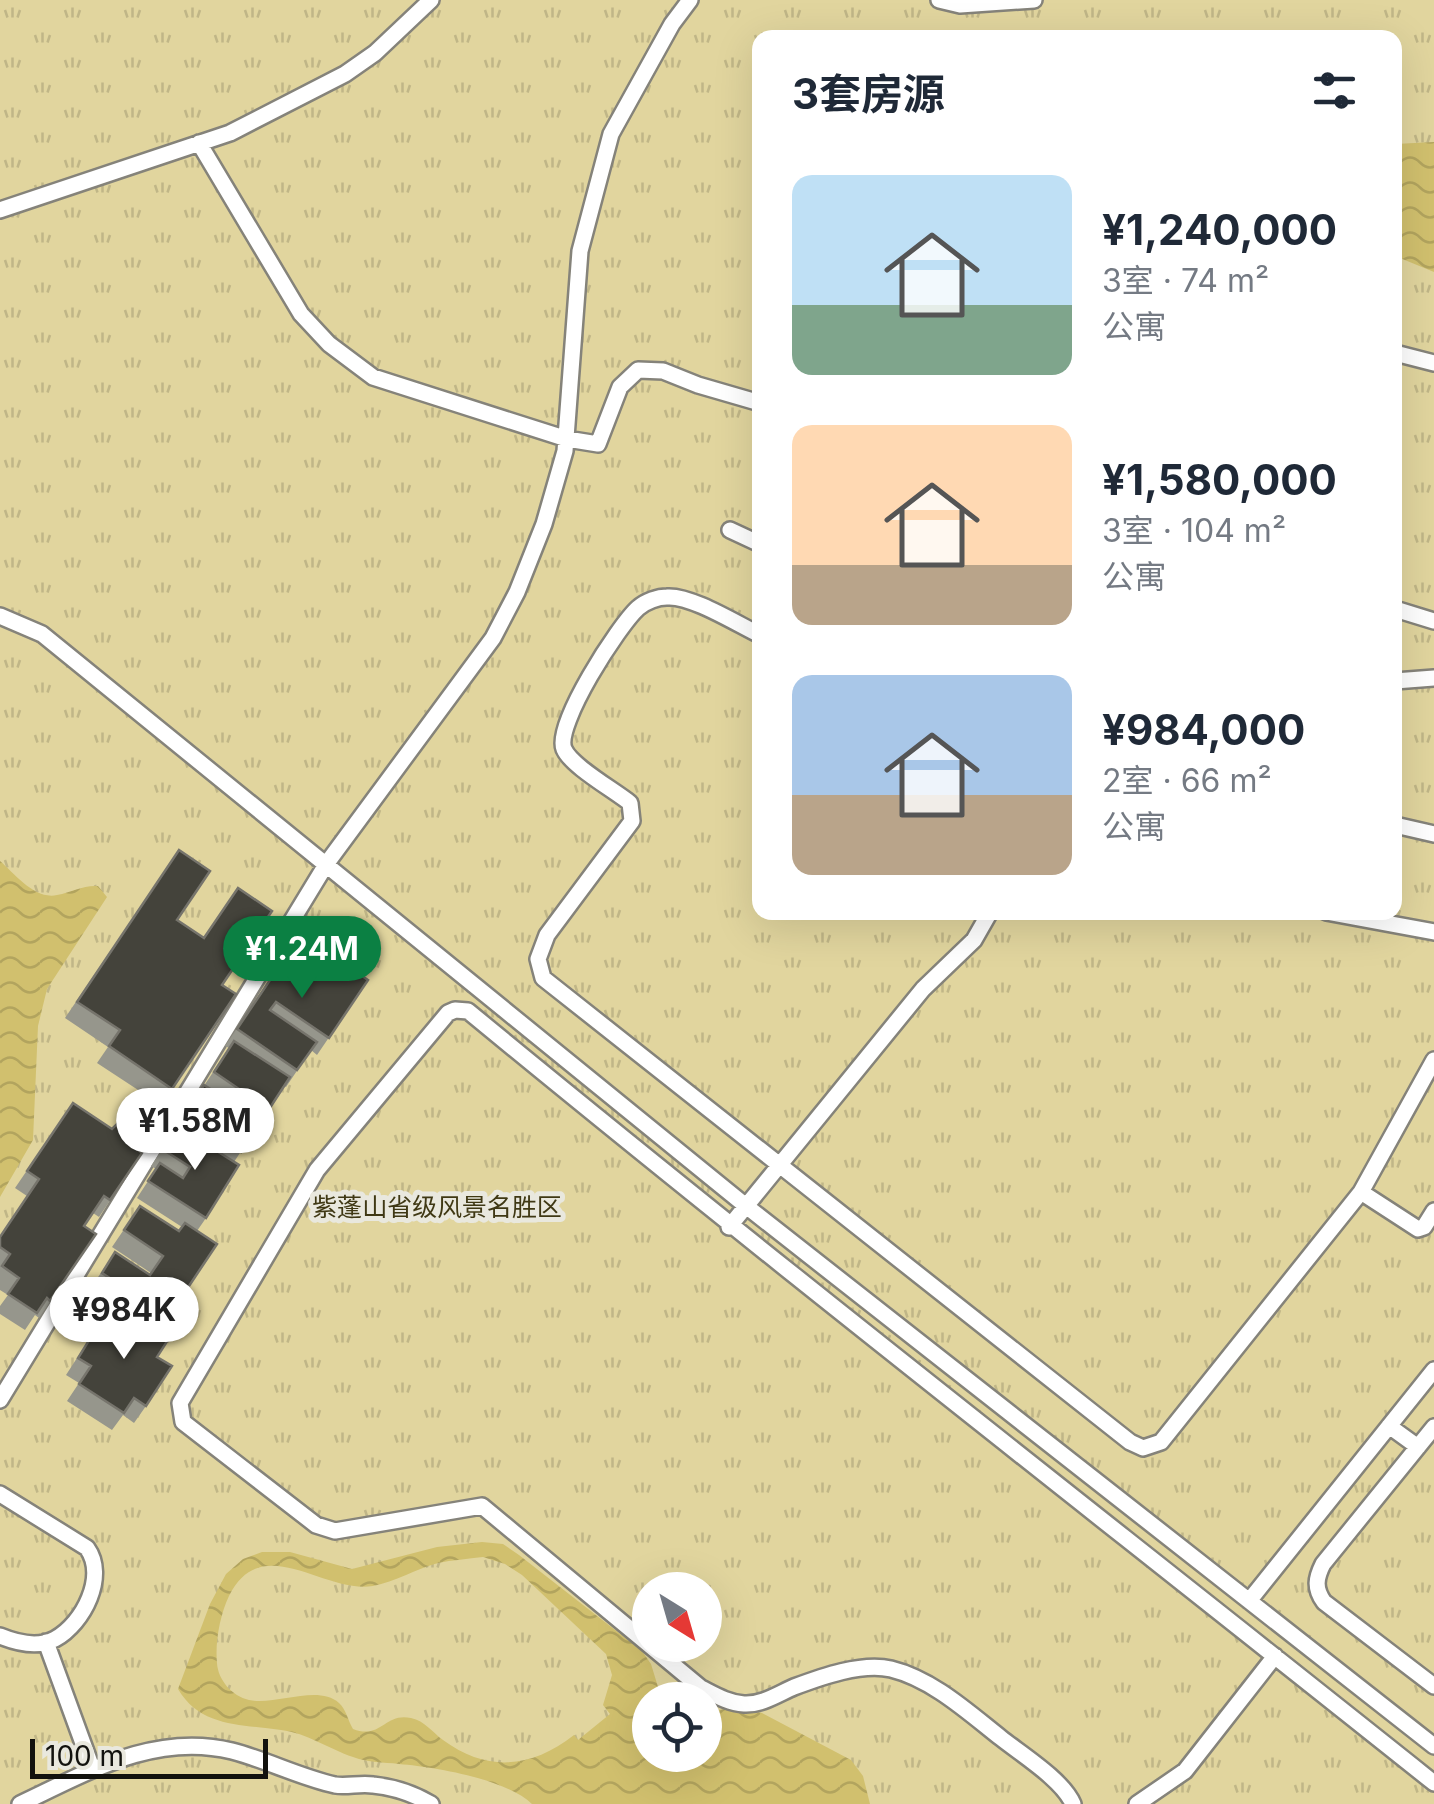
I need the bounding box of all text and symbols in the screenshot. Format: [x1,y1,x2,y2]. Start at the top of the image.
icon: filters [1307,63,1362,118]
text: 3套房源 [792,68,945,119]
text: ¥1,240,000 [1102,204,1337,255]
icon: home [872,215,992,335]
text: 3室 · 74 m² [1102,261,1269,300]
text: 公寓 [1102,307,1166,346]
text: ¥1,580,000 [1102,454,1337,505]
icon: home [872,465,992,585]
text: 3室 · 104 m² [1102,511,1286,550]
text: 公寓 [1102,557,1166,596]
text: ¥984,000 [1102,704,1305,755]
icon: home [872,715,992,835]
text: 2室 · 66 m² [1102,761,1272,800]
text: 公寓 [1102,807,1166,846]
pin: ¥1.24M [221,916,383,1001]
text: ¥1.24M [245,929,359,968]
pin: ¥1.58M [114,1088,276,1173]
text: ¥1.58M [138,1101,252,1140]
park label: 紫蓬山省级风景名胜区 [312,1192,562,1222]
pin: ¥984K [54,1277,194,1362]
text: ¥984K [72,1290,176,1329]
north arrow [632,1572,722,1662]
map controls [632,1572,722,1772]
button: locate [632,1682,722,1772]
scale bar [30,1734,268,1778]
text: 100 m [45,1739,124,1773]

